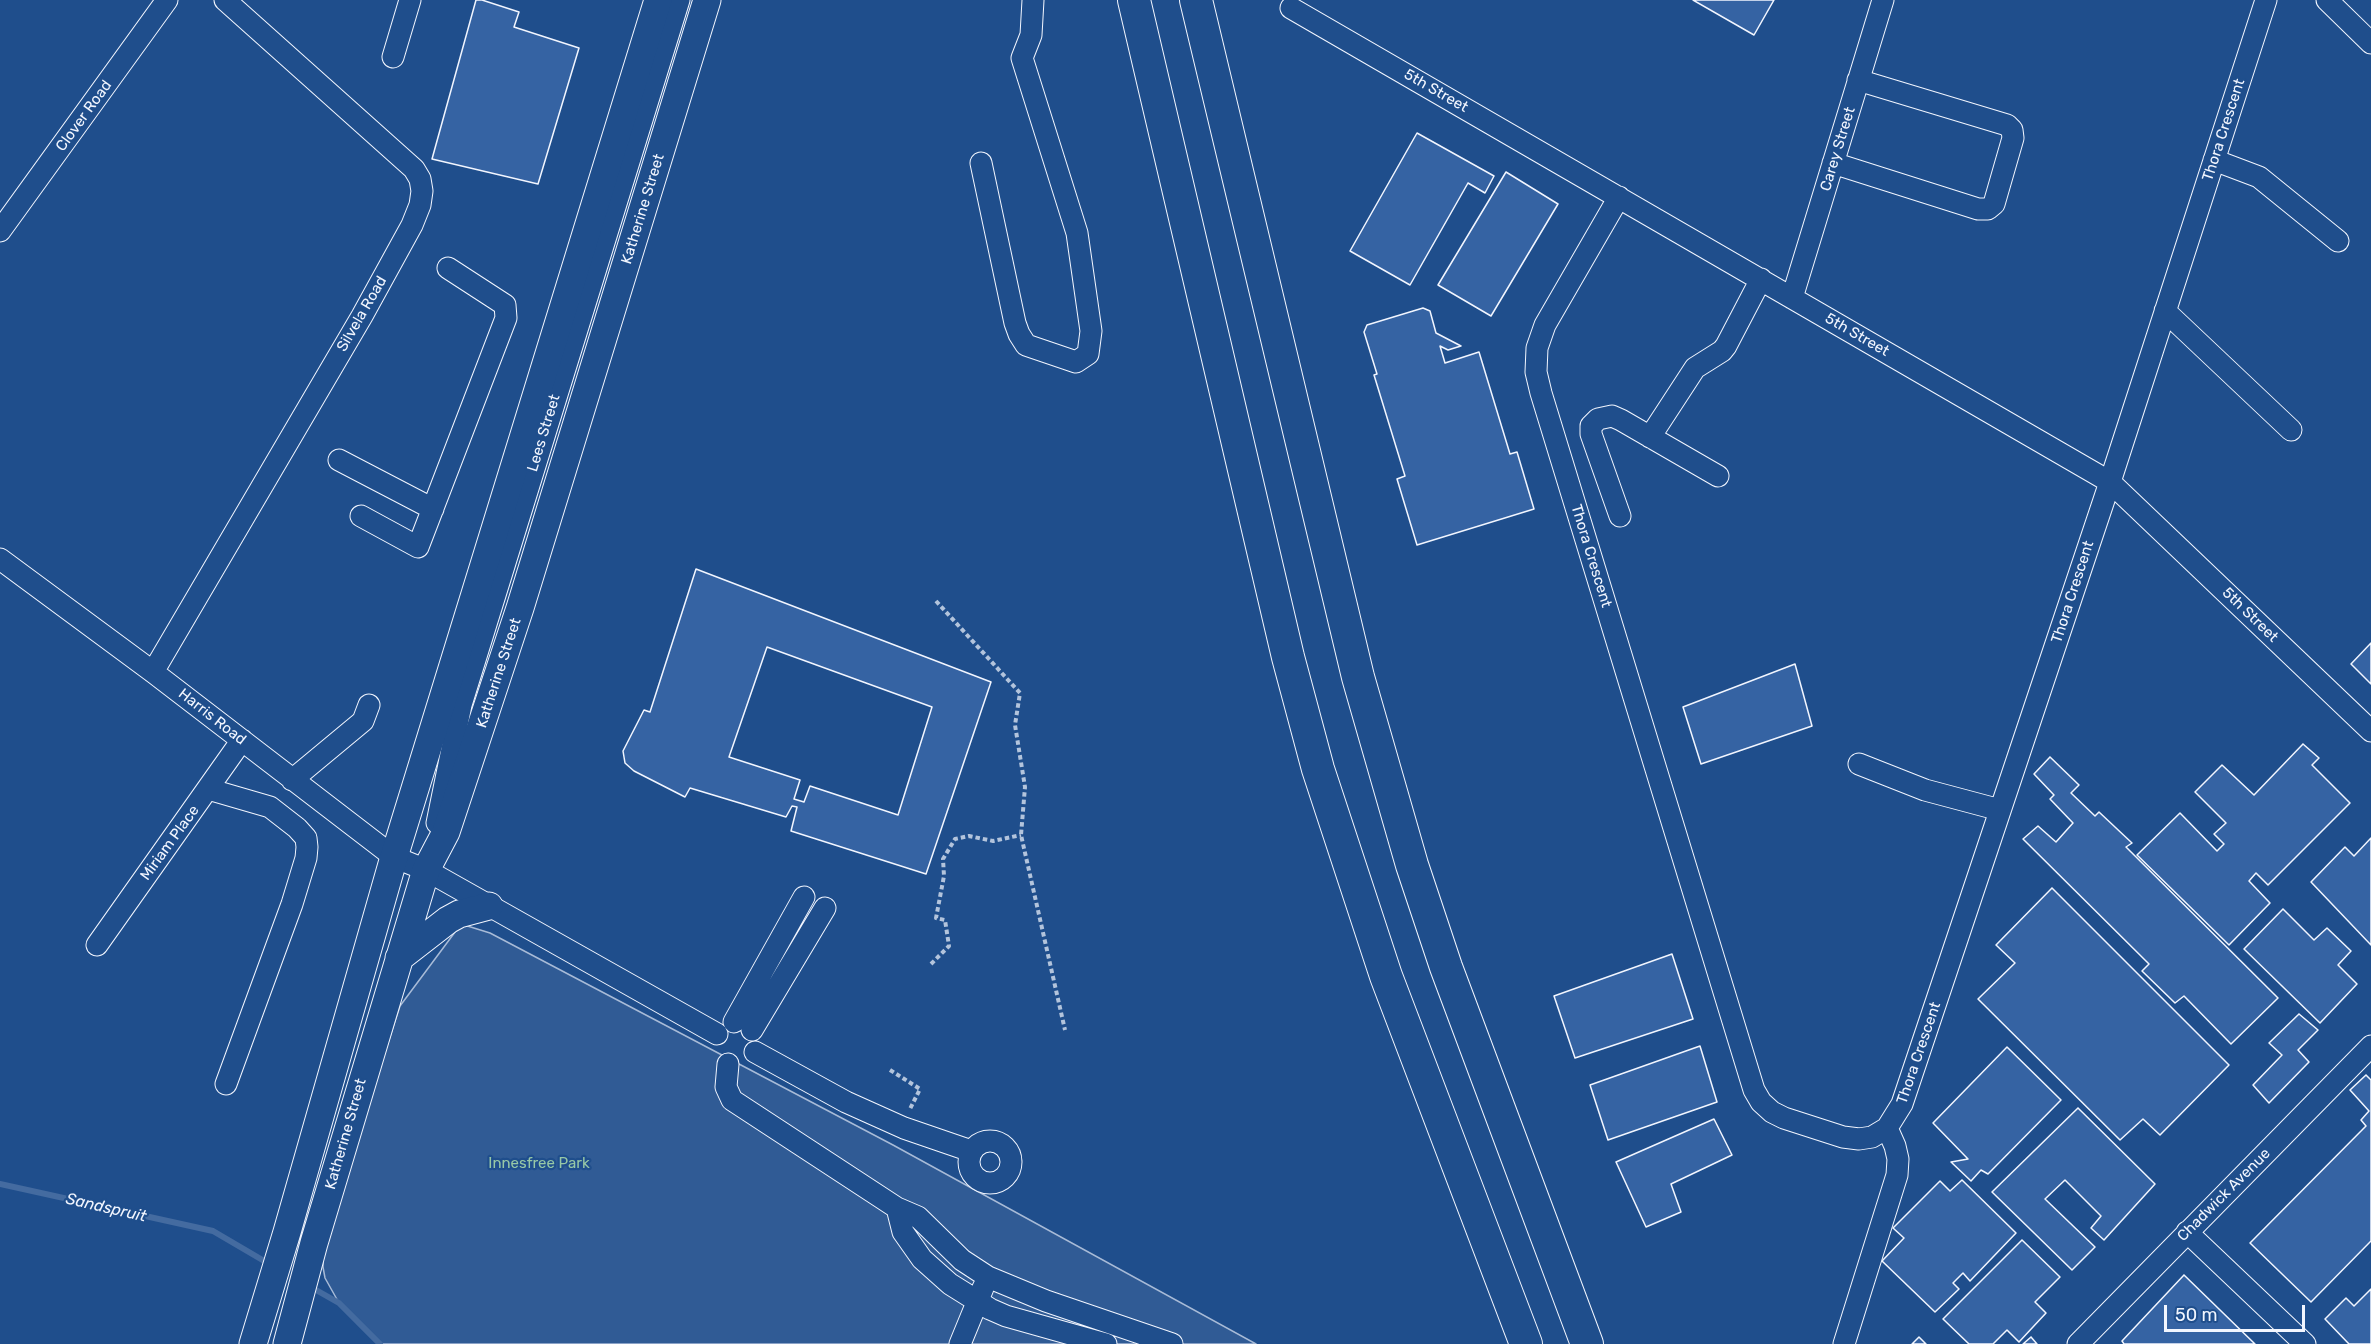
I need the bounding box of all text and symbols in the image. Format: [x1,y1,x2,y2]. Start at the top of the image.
street label: 5th Street [1401,65,1471,117]
street label: Thora Crescent [2199,76,2249,184]
street label: Clover Road [52,77,116,155]
street label: Carey Street [1817,105,1859,193]
street label: Katherine Street [618,152,668,266]
street label: Silvela Road [333,273,391,355]
street label: 5th Street [1822,309,1892,361]
street label: Lees Street [524,392,564,474]
street label: Thora Crescent [1567,502,1615,610]
street label: Thora Crescent [2048,538,2098,646]
street label: 5th Street [2218,584,2282,646]
street label: Katherine Street [473,616,525,730]
street label: Harris Road [175,685,249,749]
street label: Miriam Place [137,802,203,884]
street label: Thora Crescent [1893,1000,1945,1106]
street label: Katherine Street [322,1077,370,1191]
street label: Chadwick Avenue [2174,1145,2274,1245]
park label: Innesfree Park [488,1155,590,1173]
water label: Sandspruit [64,1189,148,1227]
scale bar [2167,1293,2308,1331]
text: 50 m [2175,1304,2218,1326]

